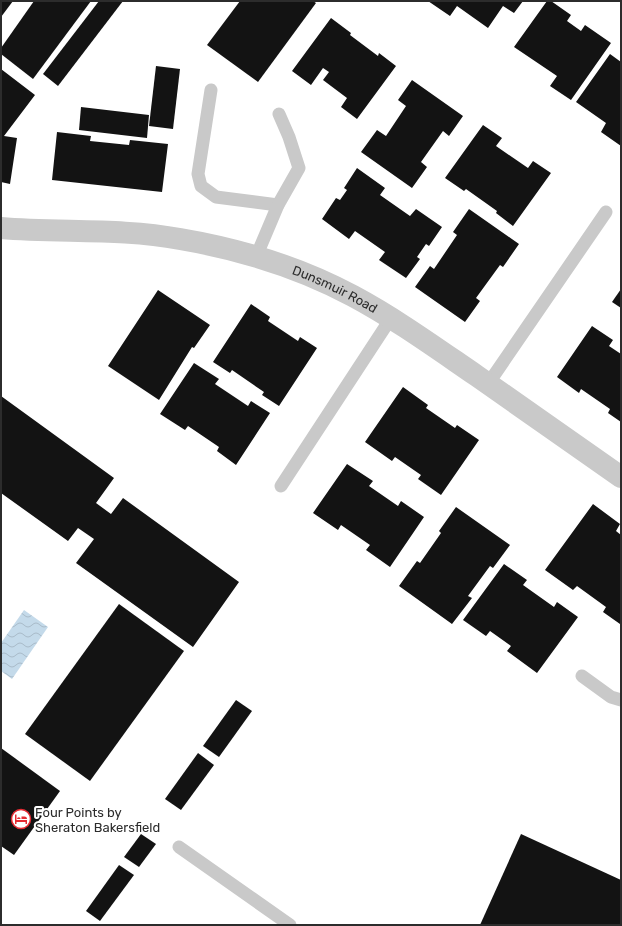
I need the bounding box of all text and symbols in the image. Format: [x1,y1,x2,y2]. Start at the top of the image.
street label: Dunsmuir Road [290,262,380,316]
place label: Four Points by Sheraton Bakersfield [35,805,160,835]
hotel icon: Four Points by Sheraton Bakersfield [10,808,32,830]

